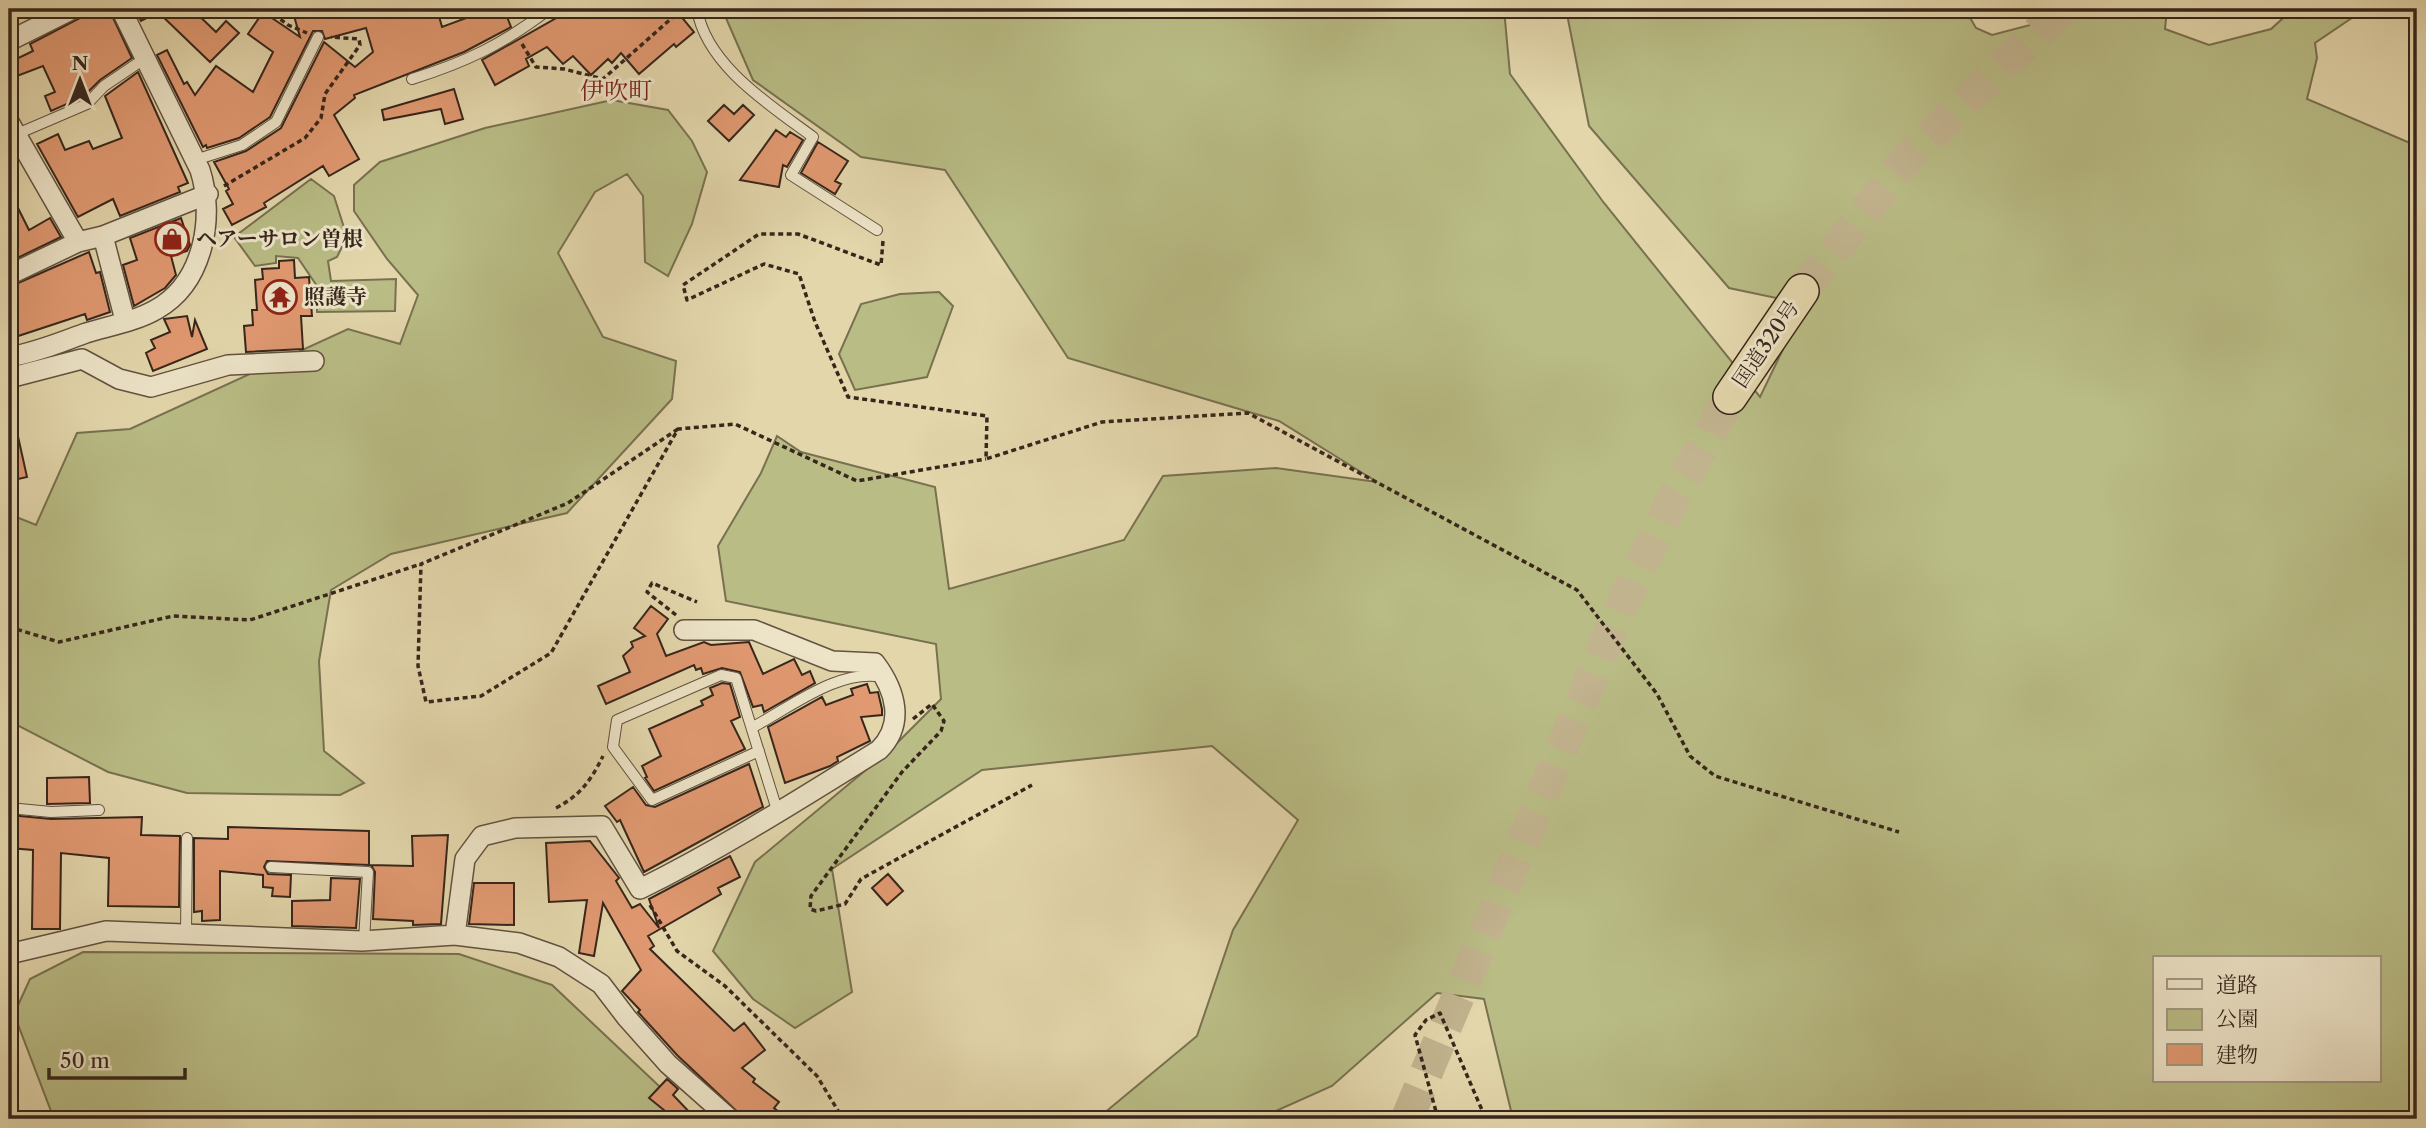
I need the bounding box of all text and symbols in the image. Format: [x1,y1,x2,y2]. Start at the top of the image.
north arrow [46,46,116,116]
text: N [72,52,88,75]
district label: 伊吹町 [580,76,652,105]
shop icon: ヘアーサロン曽根 [153,220,191,258]
place label: ヘアーサロン曽根 [196,226,363,251]
temple icon: 照護寺 [261,278,299,316]
place label: 照護寺 [304,284,367,309]
street label: 国道320号 [1727,295,1804,392]
legend [2153,956,2380,1082]
text: 道路 [2216,972,2258,997]
text: 公園 [2216,1006,2258,1031]
scale bar [49,1037,186,1081]
text: 建物 [2216,1042,2258,1067]
text: 50 m [60,1048,110,1073]

